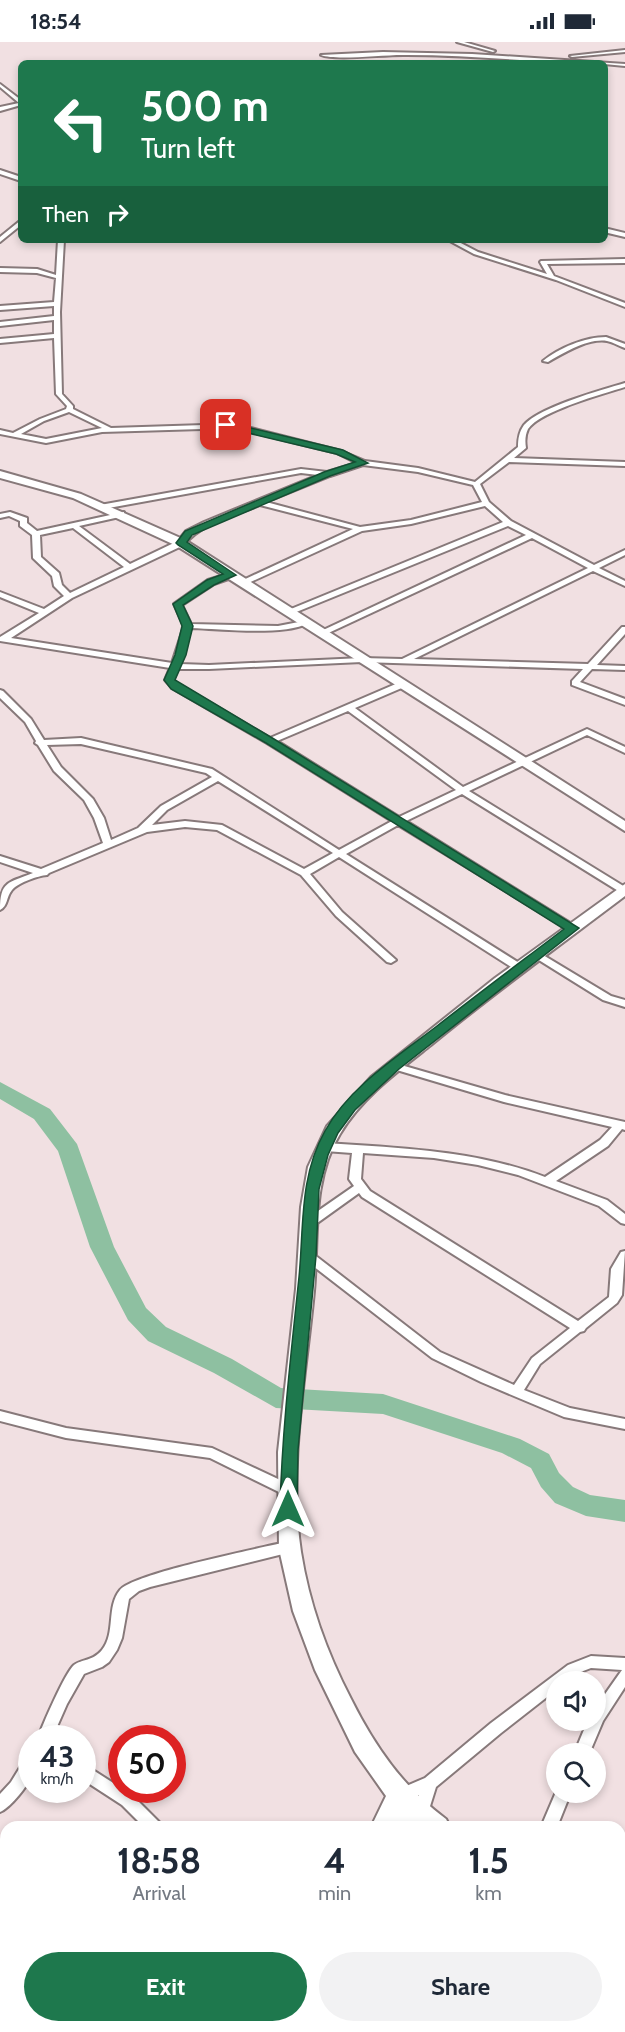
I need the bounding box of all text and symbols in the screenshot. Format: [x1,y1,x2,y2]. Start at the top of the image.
text: 18:54 [30,8,82,35]
text: 500 m [141,80,269,132]
icon: left [42,84,120,162]
text: Turn left [141,132,235,165]
icon: right [101,198,134,231]
text: Then [42,201,89,228]
pin [200,399,251,450]
icon: arrive [209,408,242,441]
position arrow [256,1477,320,1541]
map controls [546,1671,606,1803]
button: sound [546,1671,606,1731]
speed limit sign: 50 [108,1725,186,1803]
text: 43 [40,1738,74,1775]
button: search [546,1743,606,1803]
text: km/h [41,1770,73,1788]
text: 18:58 [117,1838,201,1882]
text: 4 [324,1838,346,1882]
text: 1.5 [468,1838,509,1882]
text: Arrival [133,1881,186,1905]
text: min [318,1881,351,1905]
text: km [475,1881,502,1905]
button: Exit [24,1952,307,2021]
button: Share [319,1952,602,2021]

